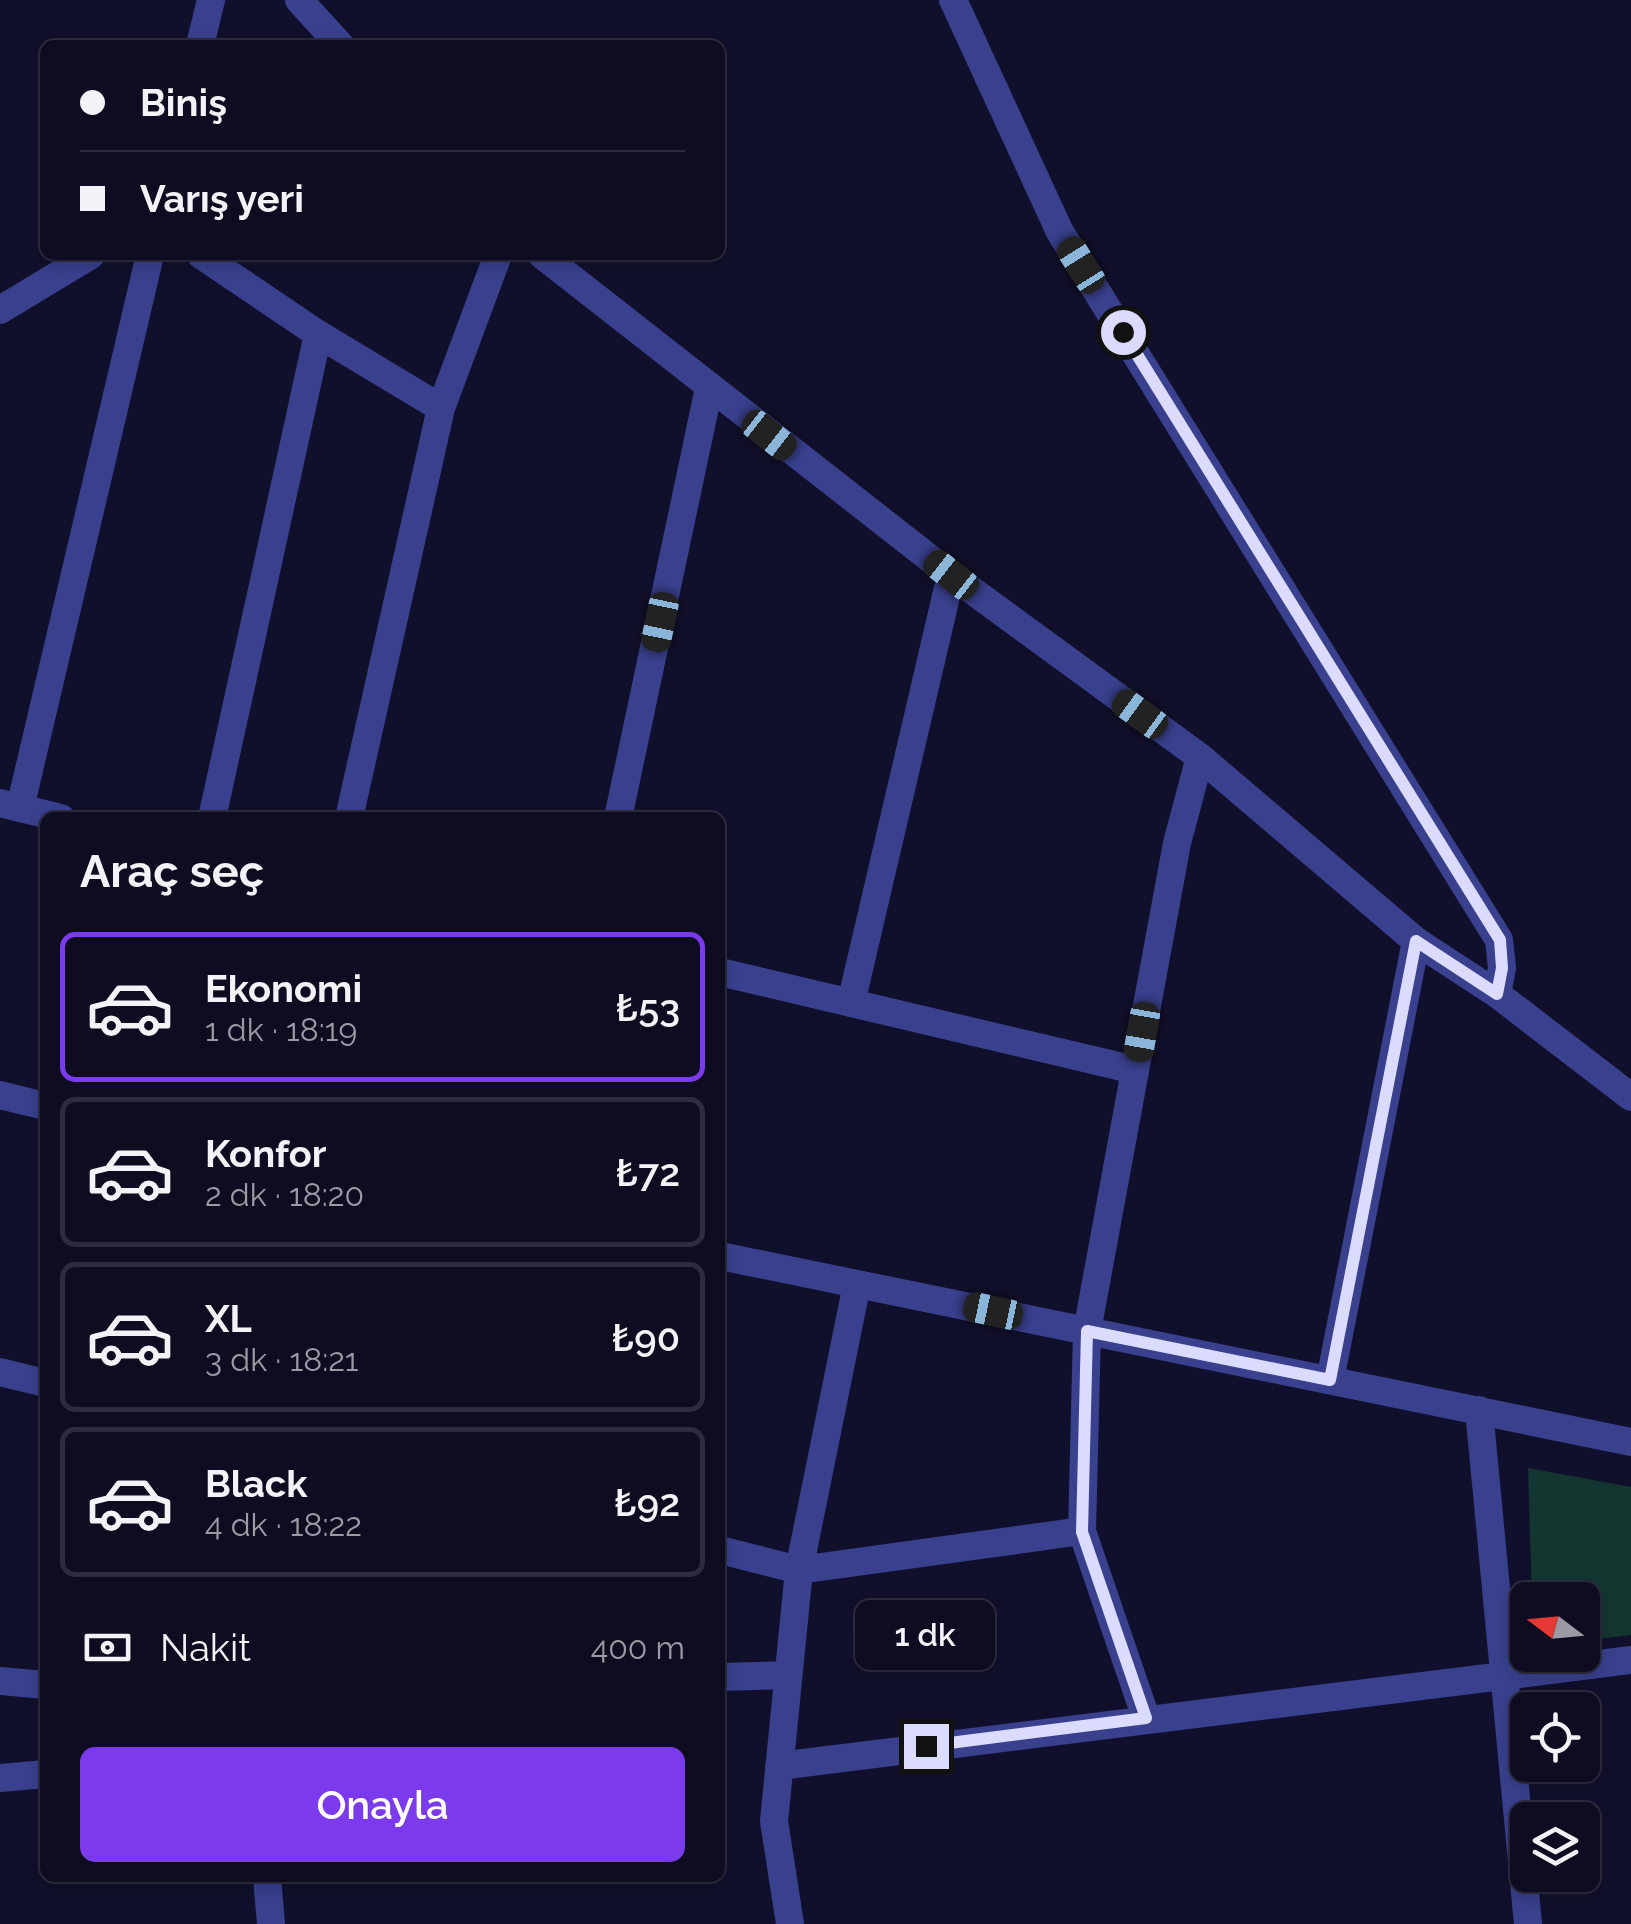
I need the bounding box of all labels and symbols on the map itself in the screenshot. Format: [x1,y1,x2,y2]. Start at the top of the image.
car [1052,232,1110,298]
route start [1101,310,1146,355]
car [736,405,802,465]
car [918,545,984,605]
car [639,590,681,654]
car [1107,684,1173,744]
car [1122,1000,1162,1064]
car [961,1290,1025,1332]
north arrow [1510,1582,1600,1672]
callout: 1 dk [856,1601,996,1671]
route end [904,1724,949,1769]

